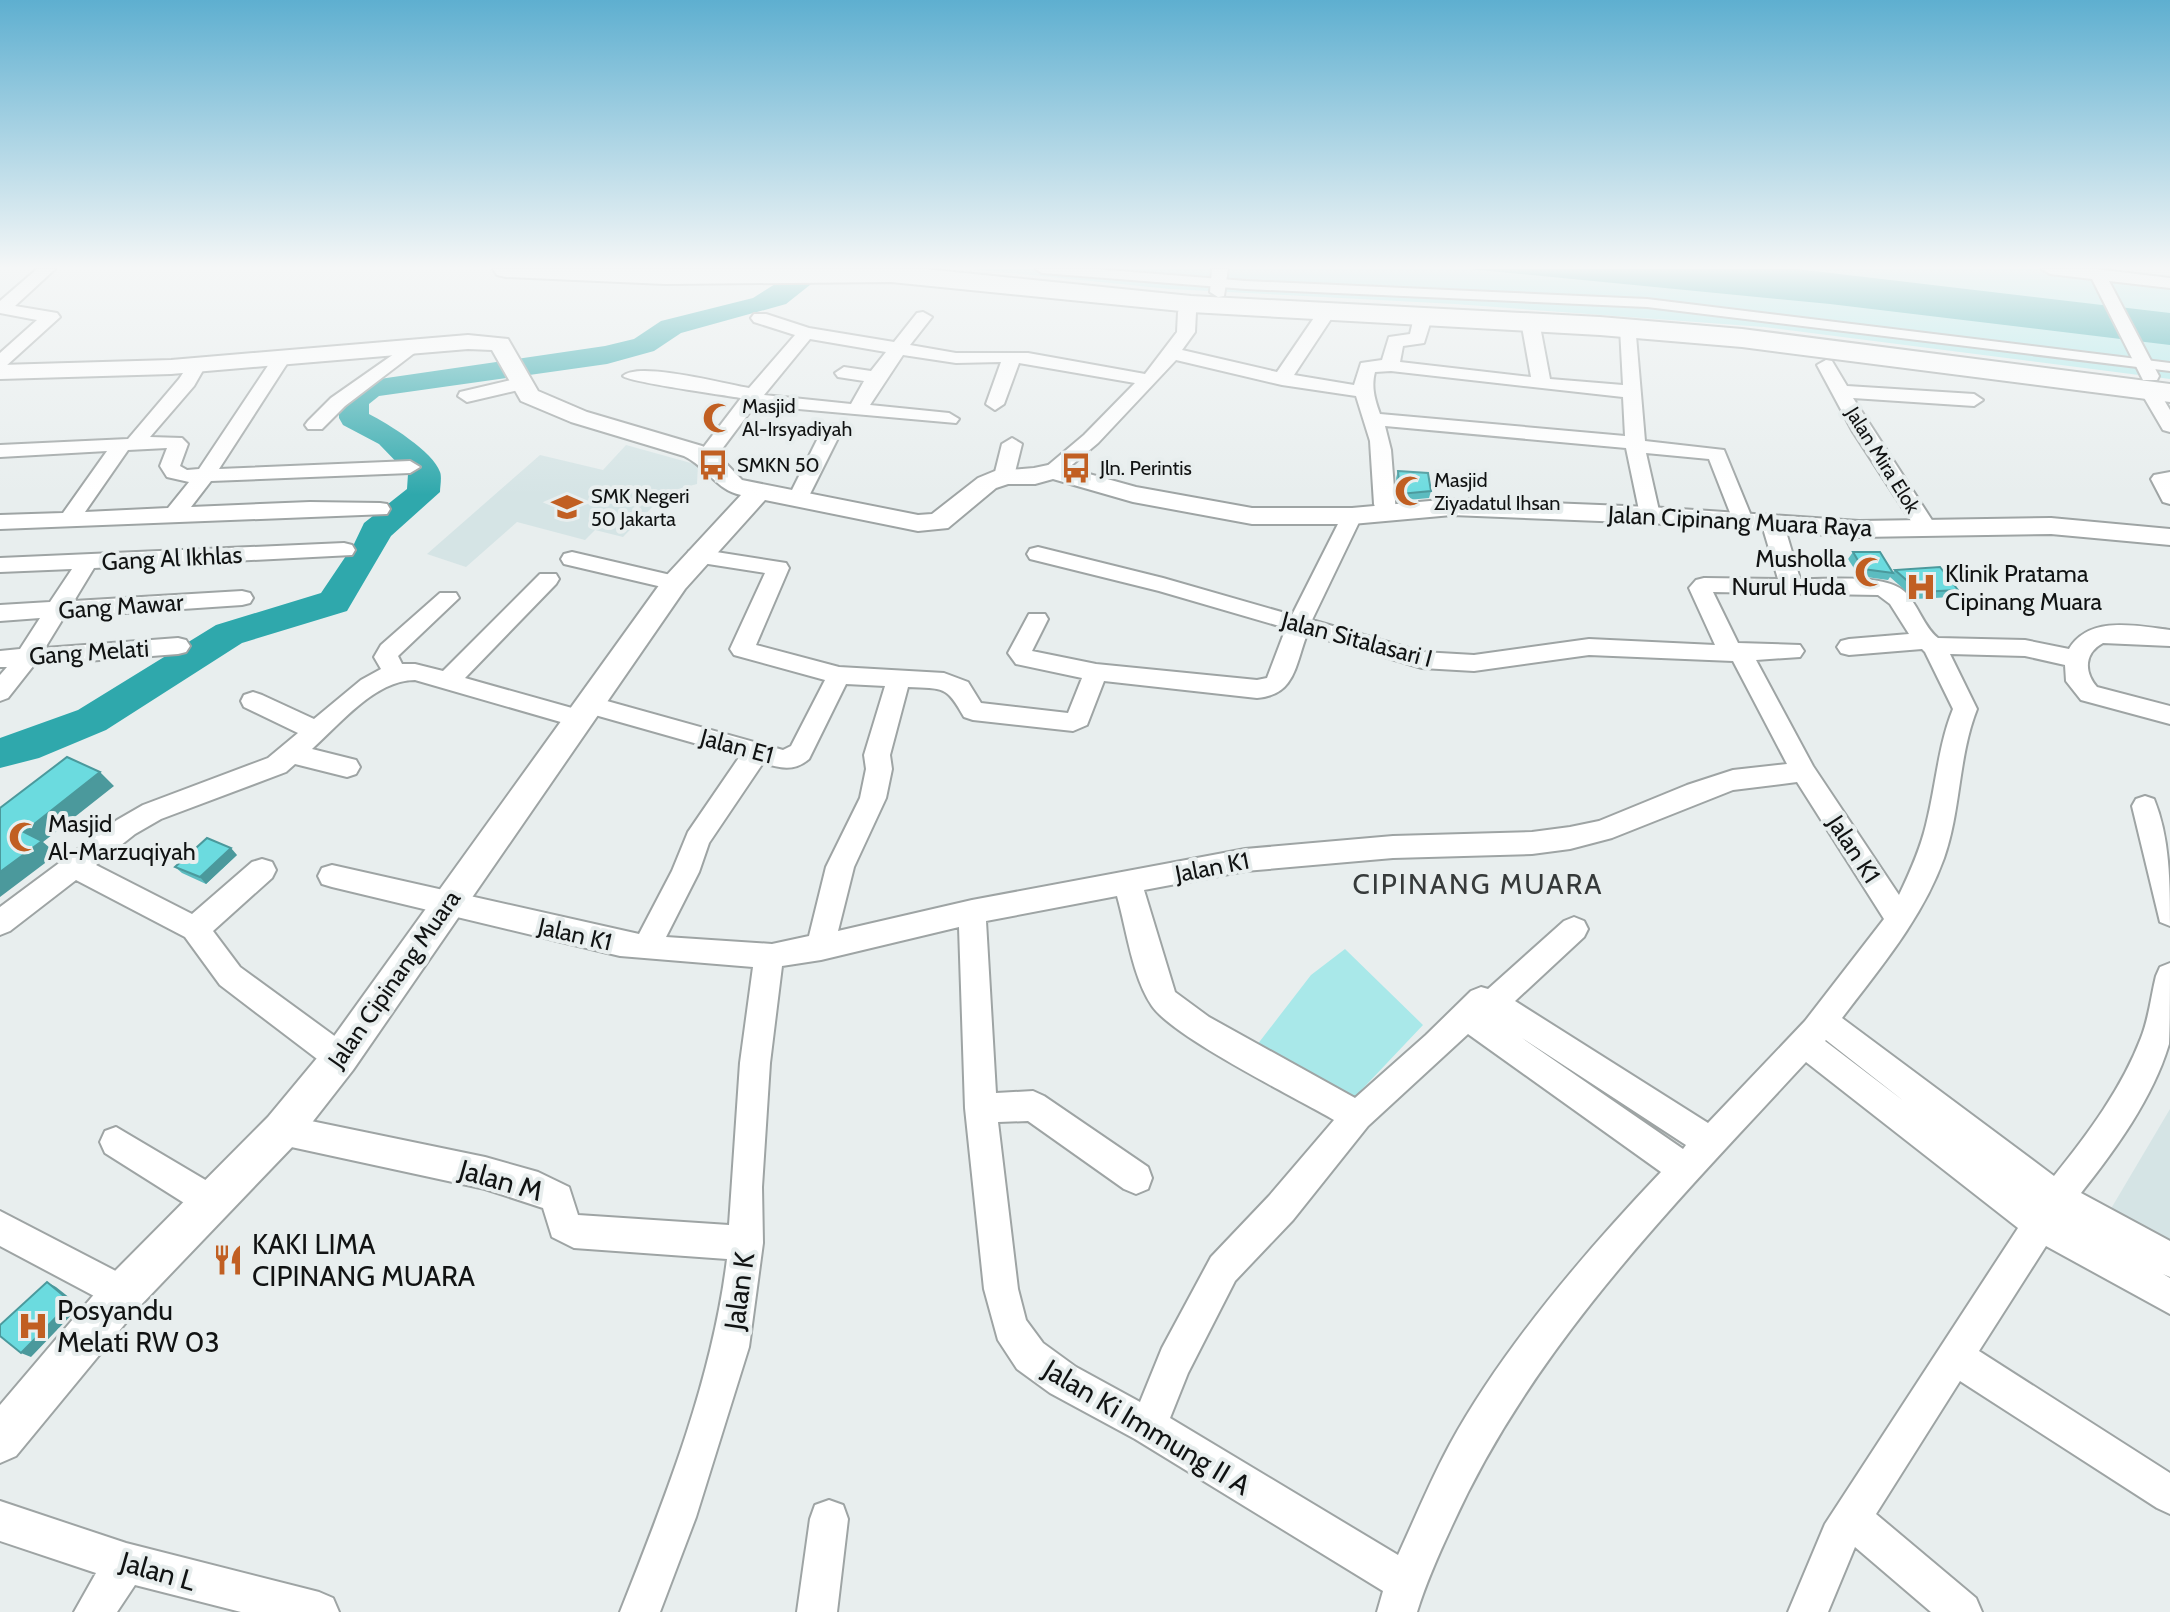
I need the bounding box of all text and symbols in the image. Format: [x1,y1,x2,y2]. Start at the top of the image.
place label: Masjid Al-Irsyadiyah [742,394,852,441]
mosque icon: Masjid Al-Irsyadiyah [701,401,735,435]
street label: Jalan Mira Elok [1840,402,1925,518]
bus stop icon: SMKN 50 [696,448,730,482]
bus stop icon: Jln. Perintis [1059,451,1093,485]
place label: SMKN 50 [737,453,820,477]
place label: Jln. Perintis [1099,456,1192,480]
place label: Masjid Ziyadatul Ihsan [1434,468,1560,515]
mosque icon: Masjid Ziyadatul Ihsan [1393,474,1427,508]
place label: SMK Negeri 50 Jakarta [591,484,689,531]
school or university icon: SMK Negeri 50 Jakarta [550,490,584,524]
street label: Jalan Cipinang Muara Raya [1606,500,1873,542]
street label: Gang Al Ikhlas [101,540,243,576]
place label: Musholla Nurul Huda [1731,544,1846,601]
mosque icon: Musholla Nurul Huda [1853,555,1887,589]
place label: Klinik Pratama Cipinang Muara [1945,559,2102,616]
hospital icon: Klinik Pratama Cipinang Muara [1904,570,1938,604]
street label: Gang Mawar [57,587,185,625]
street label: Jalan Sitalasari I [1278,605,1436,673]
street label: Gang Melati [28,633,150,671]
street label: Jalan E1 [696,722,777,770]
place label: Masjid Al-Marzuqiyah [48,809,196,866]
street label: Jalan K1 [1821,809,1887,888]
mosque icon: Masjid Al-Marzuqiyah [7,820,41,854]
street label: Jalan K1 [1172,846,1251,889]
district label: CIPINANG MUARA [1352,867,1604,901]
street label: Jalan Cipinang Muara [321,884,466,1074]
street label: Jalan K1 [534,911,615,957]
street label: Jalan M [454,1152,547,1208]
place label: KAKI LIMA CIPINANG MUARA [252,1227,476,1293]
restaurant icon: KAKI LIMA CIPINANG MUARA [211,1243,245,1277]
street label: Jalan K [717,1250,761,1333]
place label: Posyandu Melati RW 03 [57,1293,220,1359]
hospital icon: Posyandu Melati RW 03 [16,1309,50,1343]
street label: Jalan Ki Immung II A [1036,1351,1257,1503]
street label: Jalan L [116,1544,199,1598]

